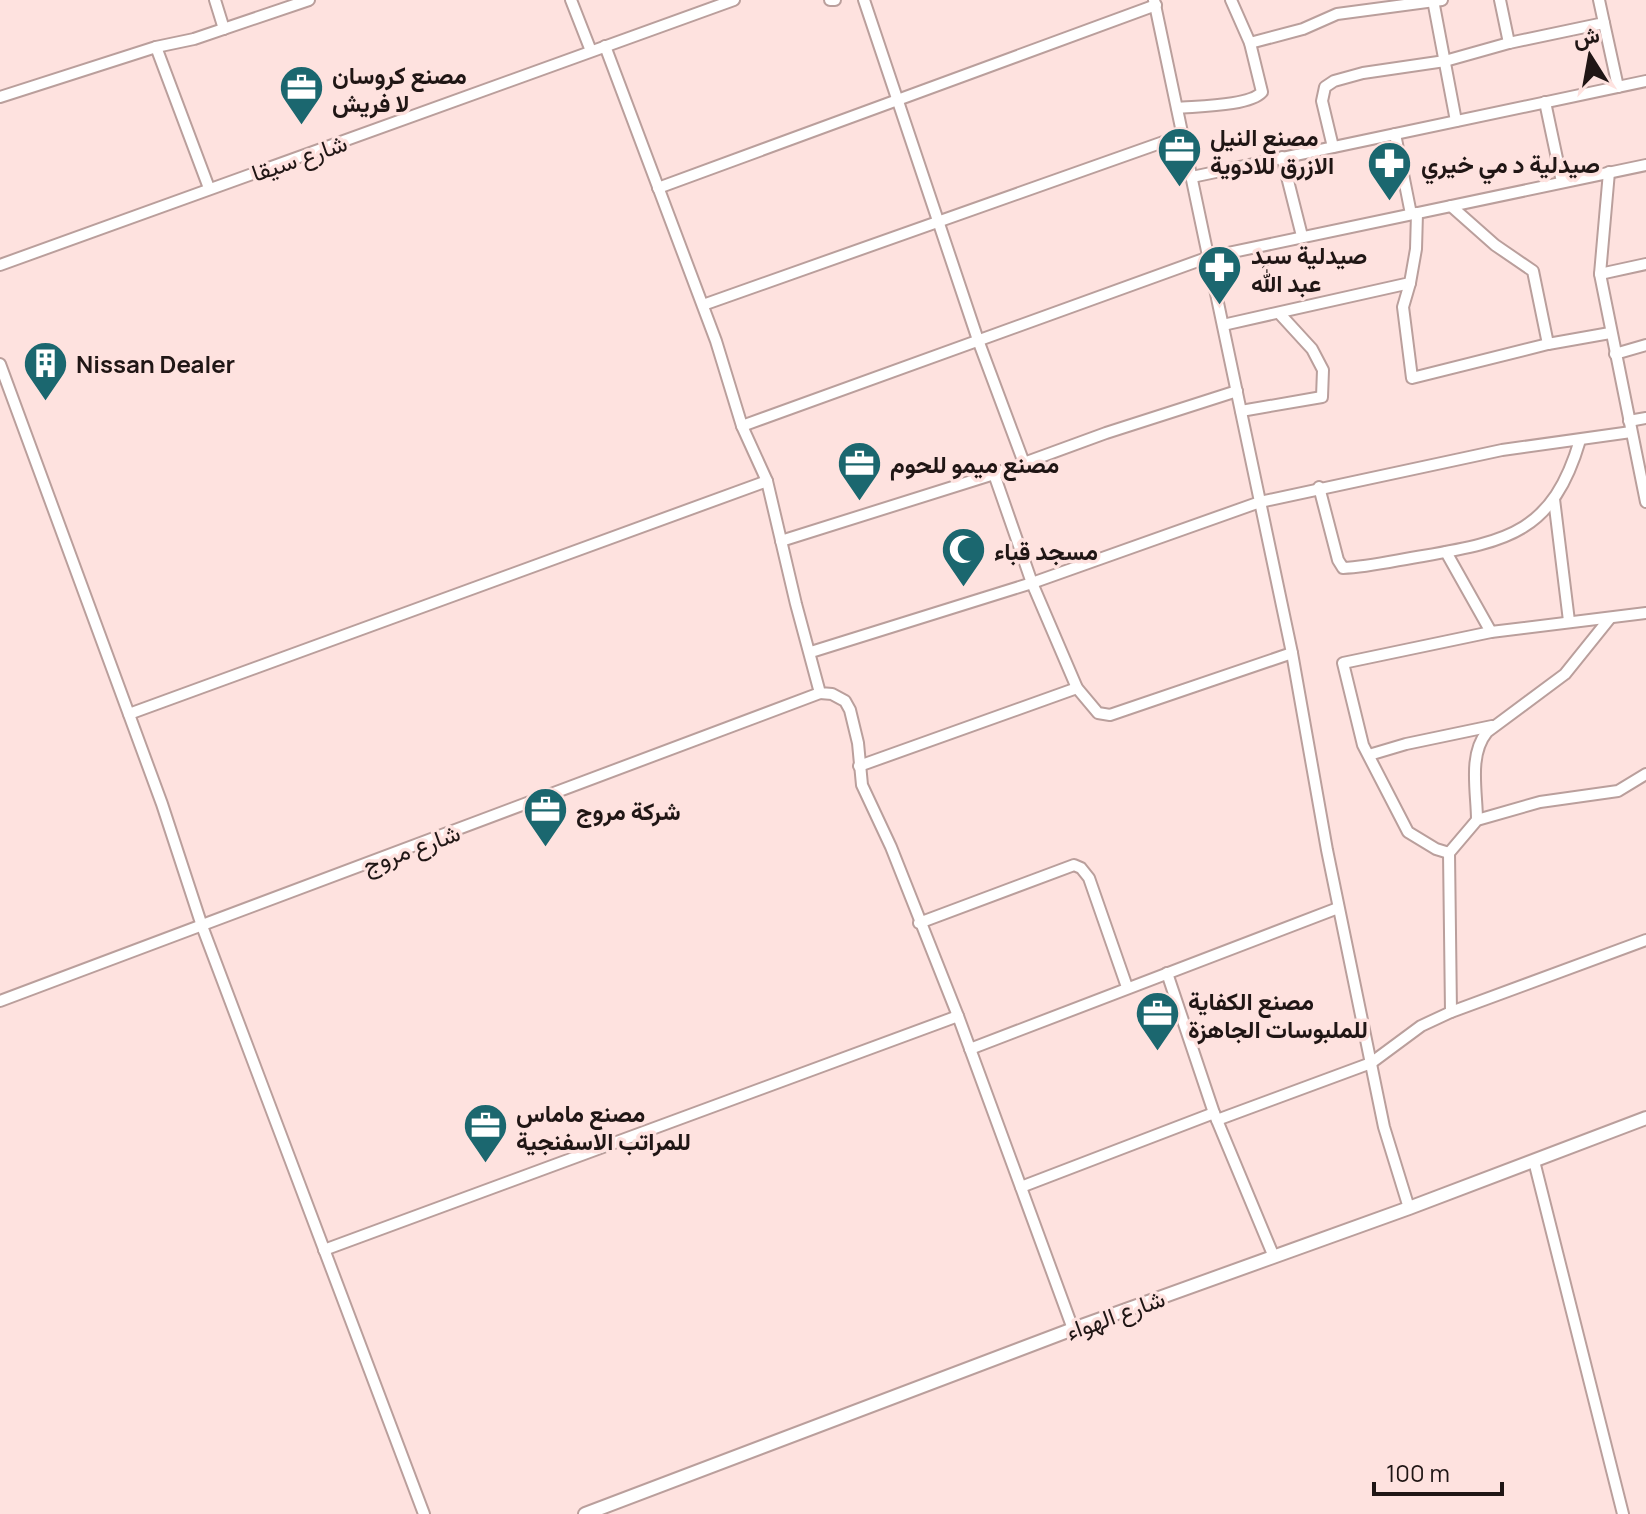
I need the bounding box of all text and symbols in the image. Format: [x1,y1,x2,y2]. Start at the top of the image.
north arrow [1550,16,1630,96]
text: ش [1570,19,1602,54]
place label: مصنع كروسان لا فريش [332,58,467,119]
office icon: مصنع كروسان لا فريش [277,64,325,127]
place label: مصنع النيل الازرق للادوية [1210,120,1334,181]
street label: شارع سيقا [247,125,351,190]
office icon: مصنع النيل الازرق للادوية [1155,126,1203,189]
pharmacy icon: صيدلية د مي خيري [1366,139,1414,202]
place label: صيدلية د مي خيري [1421,147,1600,185]
place label: صيدلية سيد عبد الله [1251,238,1367,299]
pharmacy icon: صيدلية سيد عبد الله [1196,244,1244,307]
building icon: Nissan Dealer [21,339,69,402]
place label: Nissan Dealer [76,347,235,380]
office icon: مصنع ميمو للحوم [835,439,883,502]
place label: مصنع ميمو للحوم [890,447,1059,482]
mosque icon: مسجد قباء [939,526,987,589]
place label: مسجد قباء [994,534,1098,567]
office icon: شركة مروج [521,786,569,849]
place label: شركة مروج [576,794,681,828]
street label: شارع مروج [358,815,465,882]
place label: مصنع الكفاية للملبوسات الجاهزة [1188,984,1368,1045]
office icon: مصنع الكفاية للملبوسات الجاهزة [1133,990,1181,1053]
place label: مصنع ماماس للمراتب الاسفنجية [516,1096,691,1157]
office icon: مصنع ماماس للمراتب الاسفنجية [461,1102,509,1165]
street label: شارع الهواء [1061,1281,1170,1348]
scale bar [1374,1446,1502,1496]
text: 100 m [1386,1456,1450,1489]

